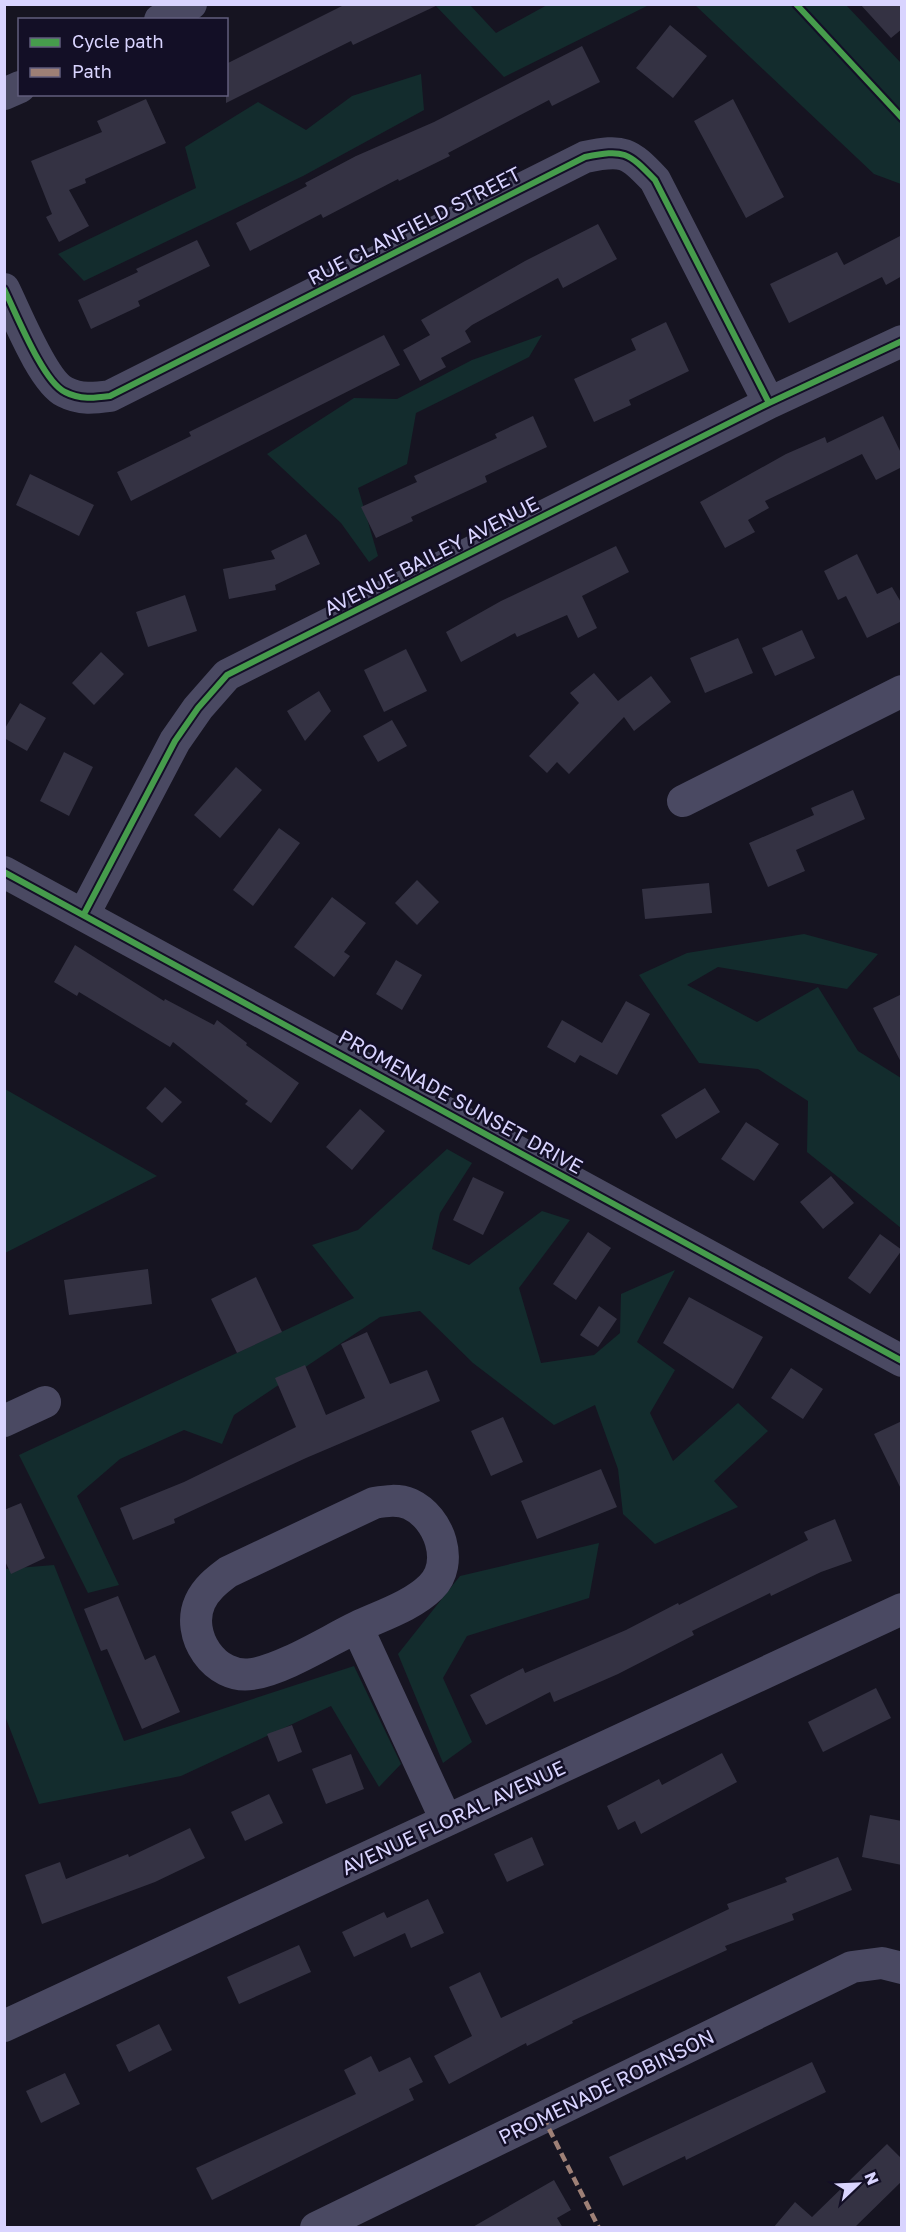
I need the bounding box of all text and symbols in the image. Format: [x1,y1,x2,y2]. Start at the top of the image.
legend [18,18,228,96]
text: Cycle path [72,30,164,52]
text: Path [72,60,112,82]
street label: RUE CLANFIELD STREET [304,161,524,289]
street label: AVENUE BAILEY AVENUE [320,490,542,620]
street label: PROMENADE SUNSET DRIVE [335,1024,587,1178]
street label: AVENUE FLORAL AVENUE [337,1755,569,1879]
street label: PROMENADE ROBINSON [494,2023,718,2149]
north arrow [828,2154,888,2214]
text: N [860,2169,883,2188]

